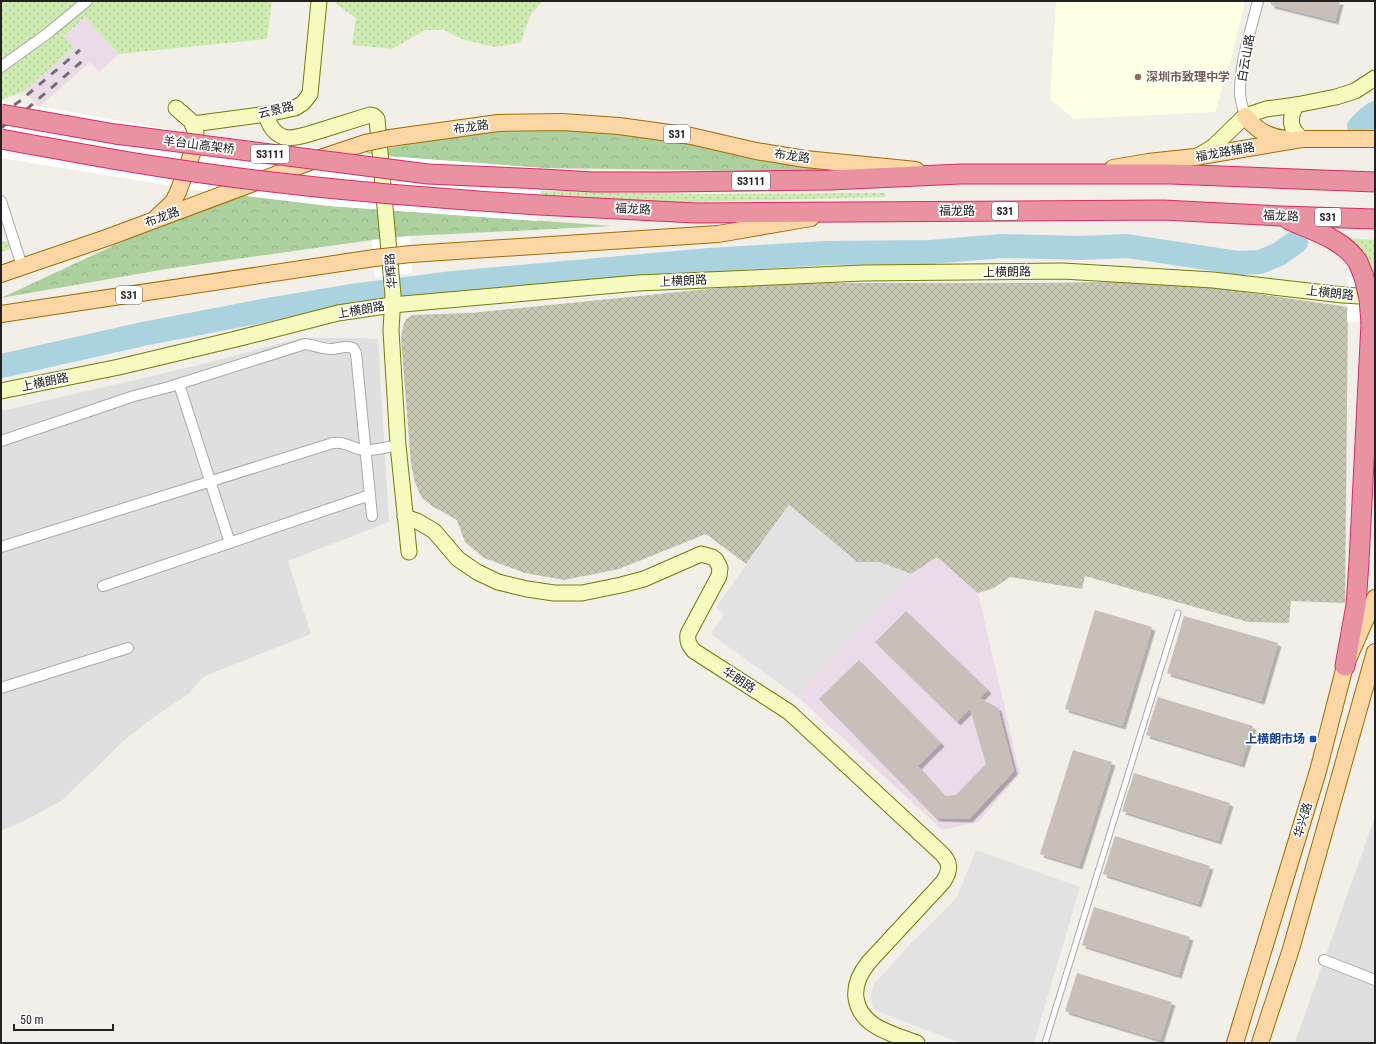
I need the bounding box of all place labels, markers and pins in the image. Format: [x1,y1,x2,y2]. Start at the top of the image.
place label: 深圳市致理中学 [1146,70,1230,84]
marker: 深圳市致理中学 [1133,72,1143,82]
place label: 上横朗市场 [1245,732,1305,746]
marker: 上横朗市场 [1308,734,1318,744]

